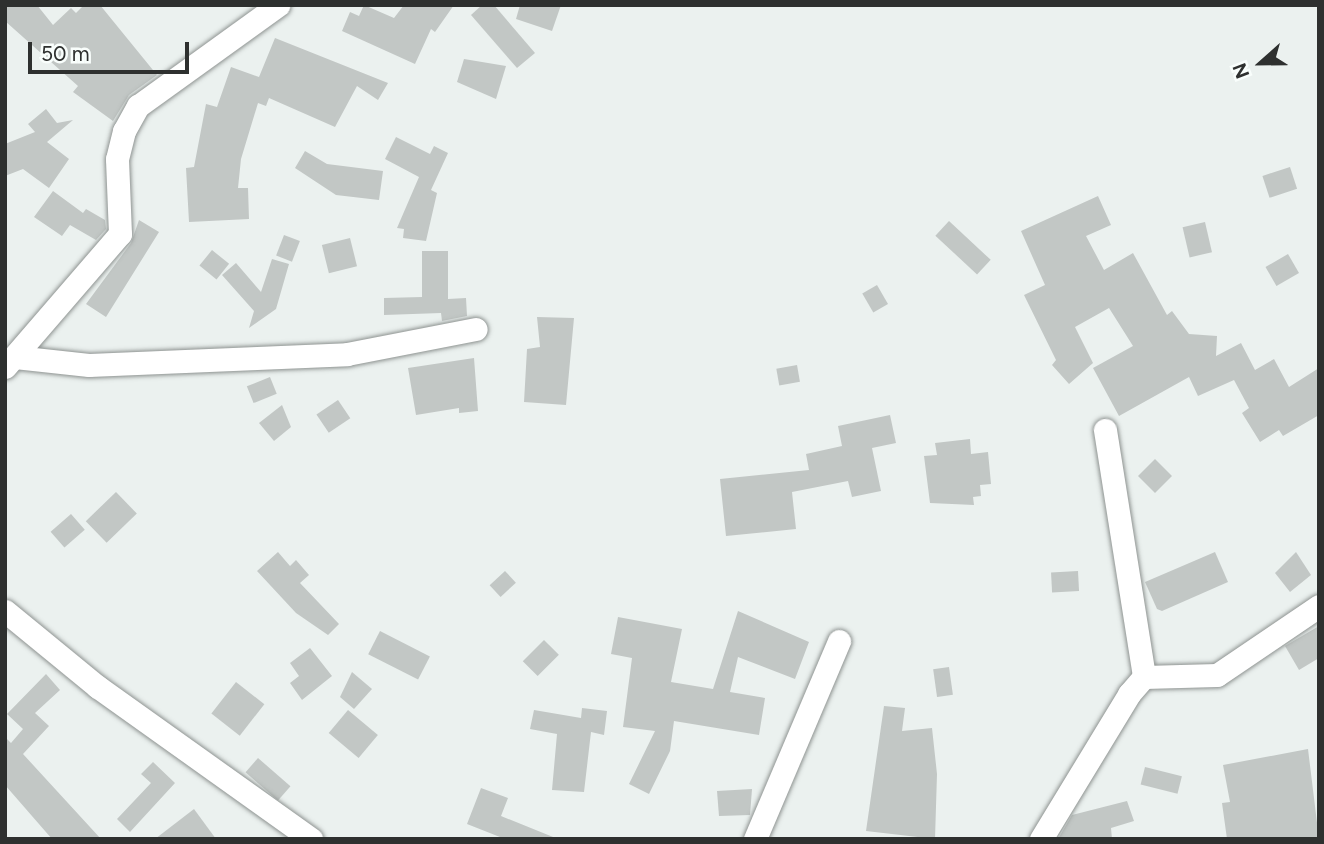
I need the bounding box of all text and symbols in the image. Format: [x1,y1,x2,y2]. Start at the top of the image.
scale bar [32,28,192,72]
north arrow [1226,28,1296,98]
text: 50 m [41,41,90,66]
text: N [1228,60,1254,82]

